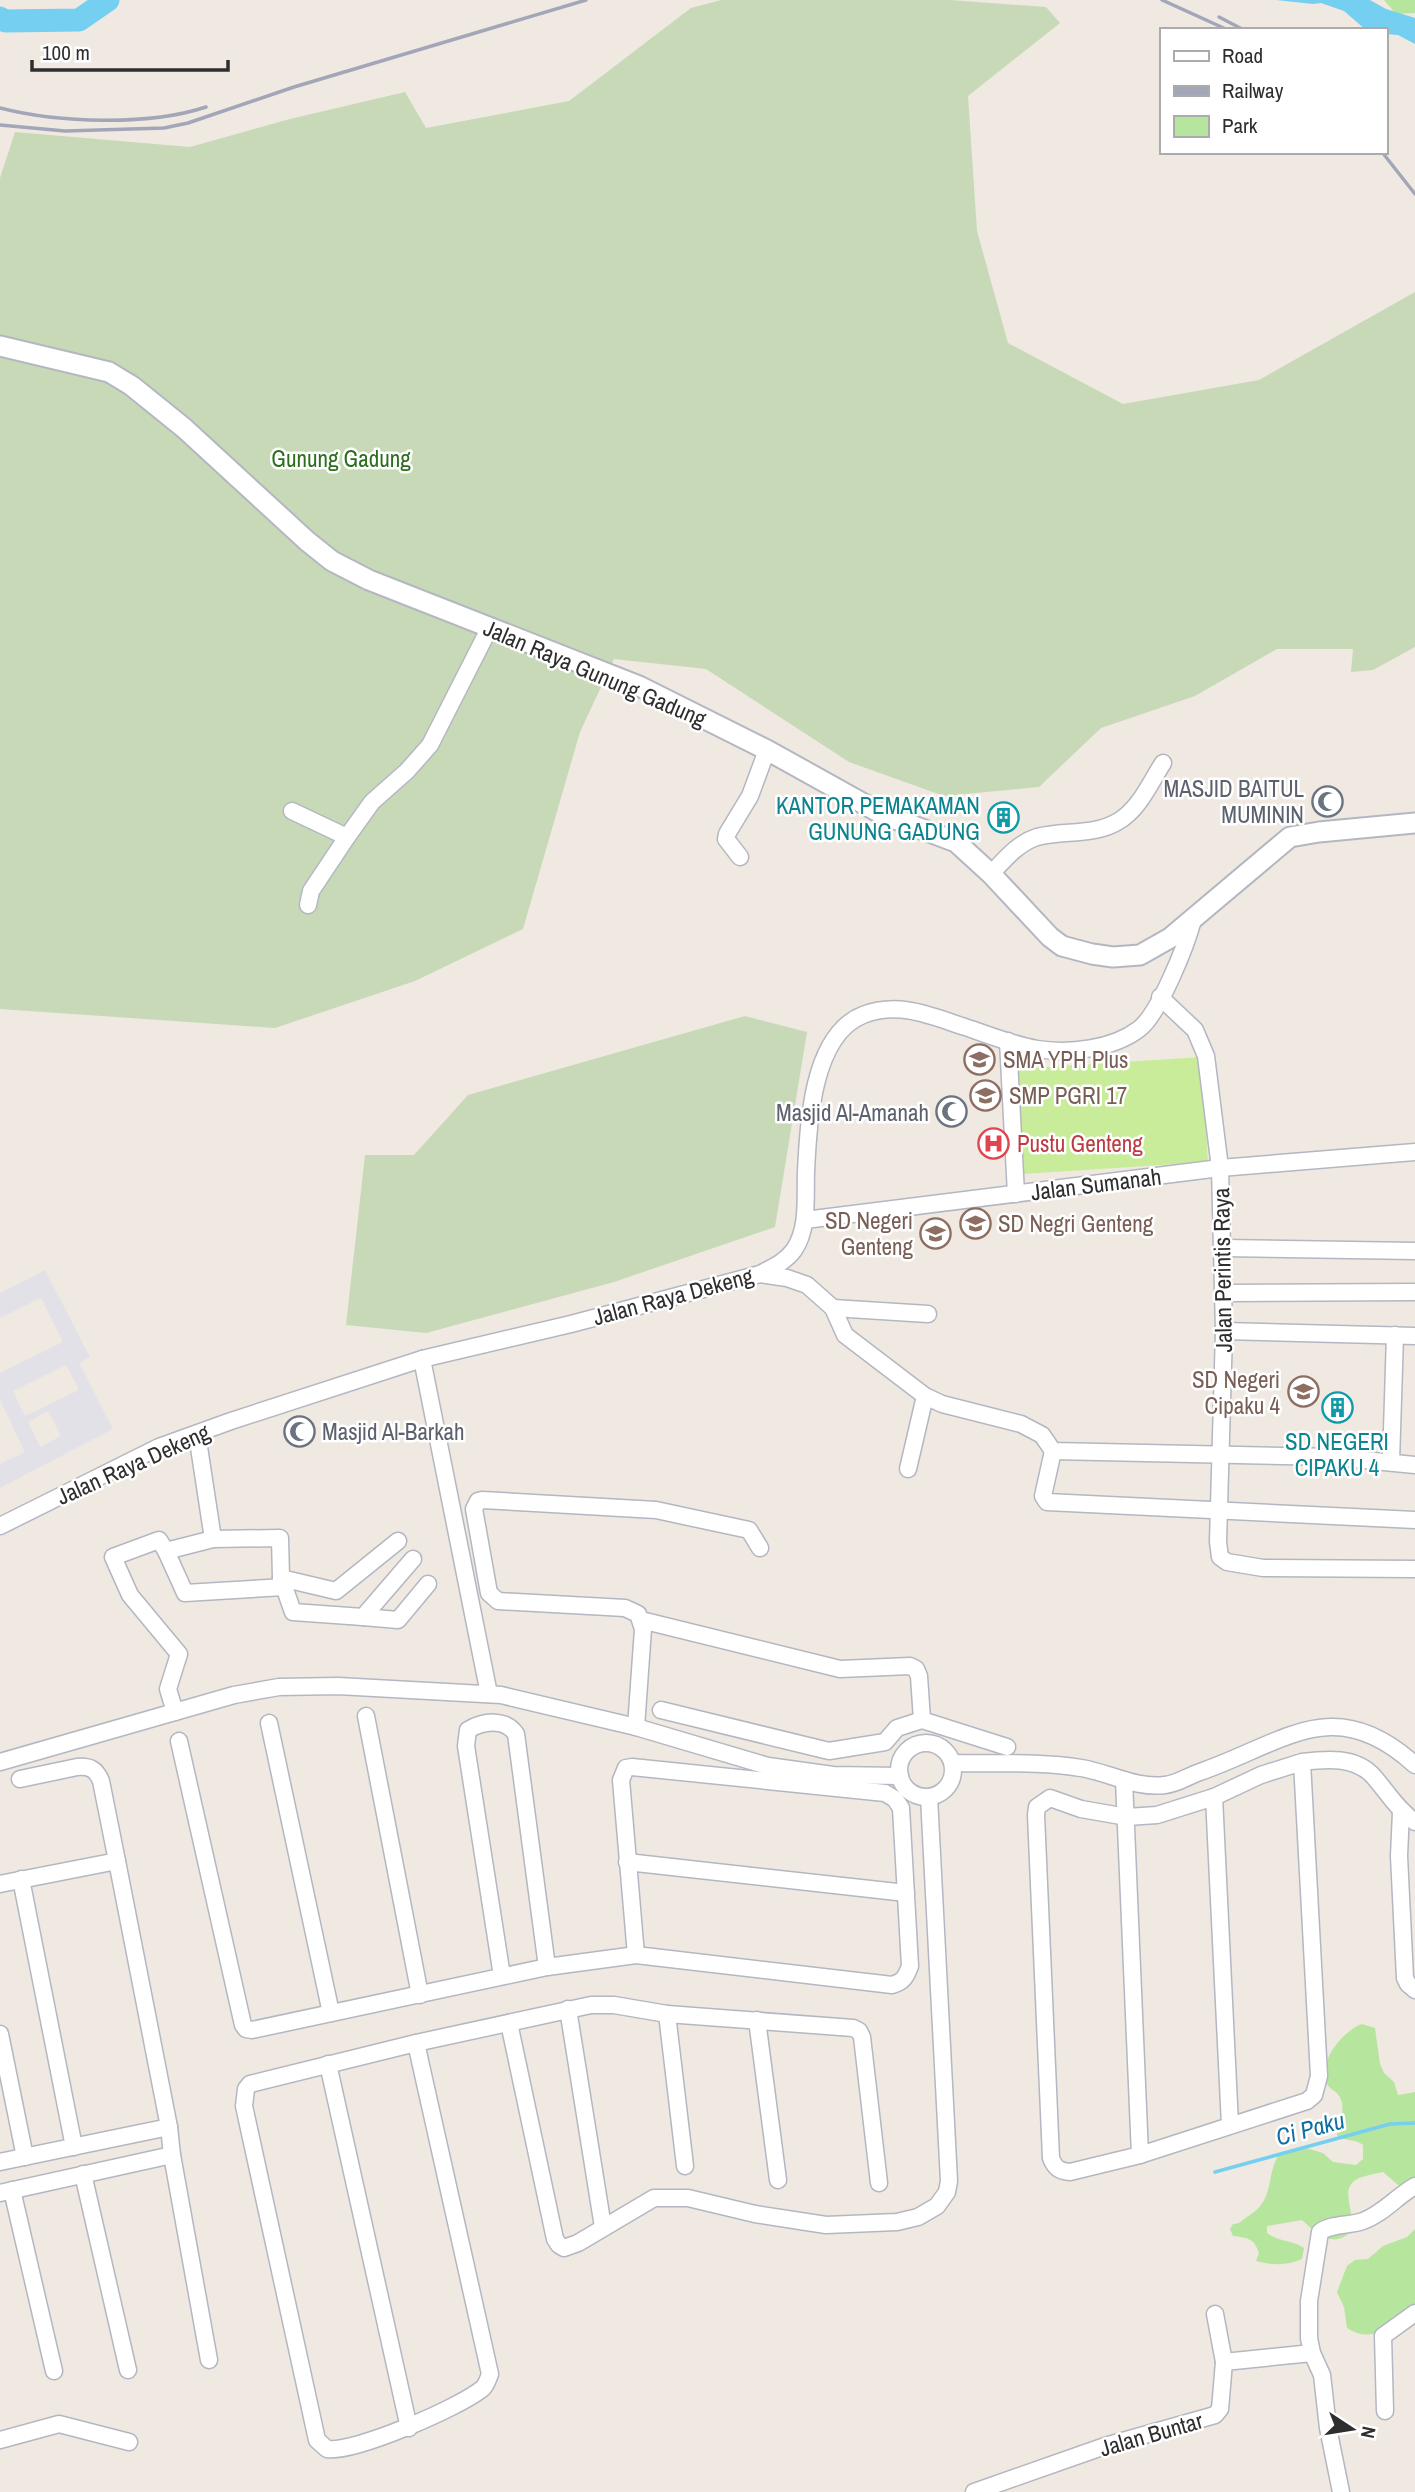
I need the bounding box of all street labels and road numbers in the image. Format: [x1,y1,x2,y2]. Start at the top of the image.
street label: Jalan Raya Gunung Gadung [479,612,712,734]
street label: Jalan Sumanah [1029,1161,1163,1207]
street label: Jalan Perintis Raya [1205,1187,1239,1353]
street label: Jalan Raya Dekeng [589,1260,757,1332]
street label: Jalan Raya Dekeng [52,1416,215,1512]
street label: Jalan Buntar [1096,2404,1207,2463]

